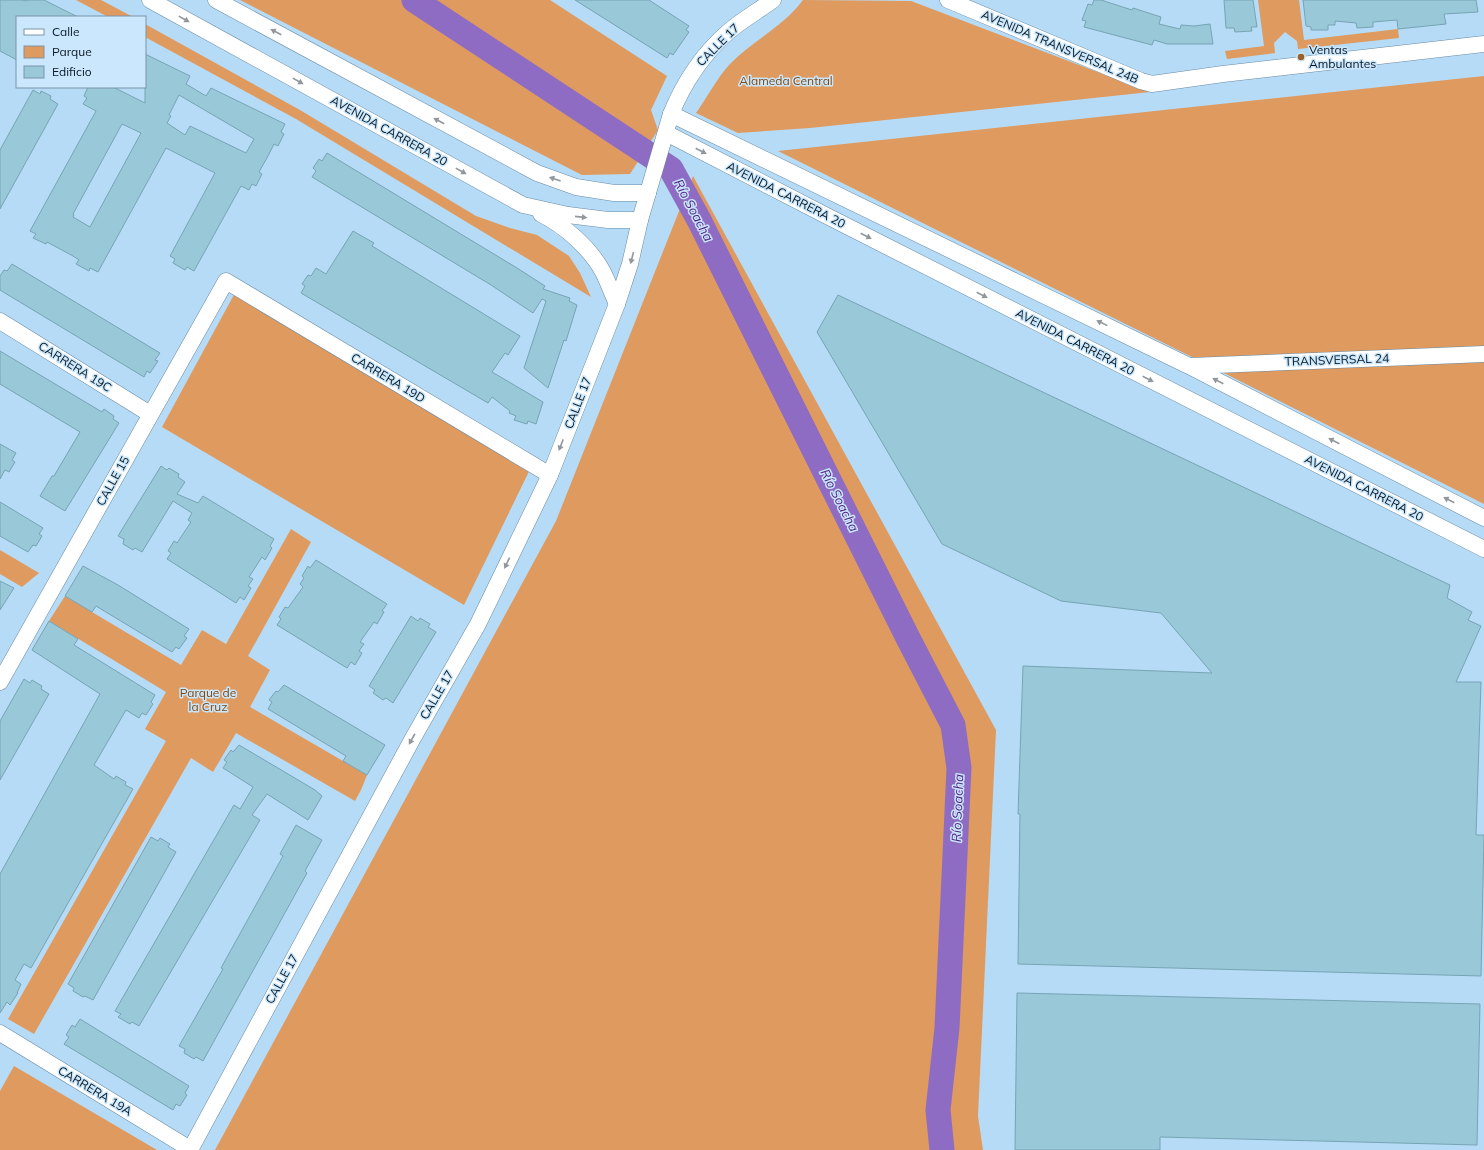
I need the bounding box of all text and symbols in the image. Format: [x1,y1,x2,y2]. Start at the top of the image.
street label: AVENIDA TRANSVERSAL 24B [979,7,1141,87]
one-way arrow [178,15,190,22]
legend [16,16,146,88]
street label: CALLE 17 [693,20,742,69]
text: Calle [52,24,79,39]
one-way arrow [270,29,281,35]
place label: Ventas Ambulantes [1309,42,1376,71]
text: Parque [52,44,92,59]
marker: Ventas Ambulantes [1296,52,1306,62]
text: Edificio [52,64,92,79]
park label: Alameda Central [739,73,833,88]
one-way arrow [292,78,304,85]
street label: AVENIDA CARRERA 20 [328,92,450,169]
one-way arrow [433,117,445,124]
one-way arrow [695,148,706,154]
street label: AVENIDA CARRERA 20 [724,158,848,231]
one-way arrow [455,167,467,174]
one-way arrow [548,176,560,182]
water label: Río Soacha [671,176,717,244]
one-way arrow [575,213,587,220]
one-way arrow [860,233,872,239]
one-way arrow [629,252,635,264]
one-way arrow [976,292,988,298]
street label: AVENIDA CARRERA 20 [1013,305,1137,378]
one-way arrow [1096,320,1108,326]
street label: CARRERA 19C [36,338,115,395]
street label: CARRERA 19D [348,350,428,406]
street label: TRANSVERSAL 24 [1284,350,1390,369]
street label: CALLE 17 [561,375,594,431]
one-way arrow [1142,376,1154,382]
one-way arrow [1213,378,1224,384]
one-way arrow [1328,437,1340,444]
one-way arrow [558,439,564,451]
street label: AVENIDA CARRERA 20 [1302,451,1426,524]
street label: CALLE 15 [93,453,132,508]
water label: Río Soacha [817,466,863,534]
one-way arrow [1444,497,1455,504]
one-way arrow [504,558,510,569]
street label: CALLE 17 [416,667,457,722]
park label: Parque de la Cruz [180,685,236,714]
one-way arrow [409,733,416,745]
water label: Río Soacha [948,774,966,842]
street label: CALLE 17 [262,951,301,1006]
street label: CARRERA 19A [55,1063,135,1119]

